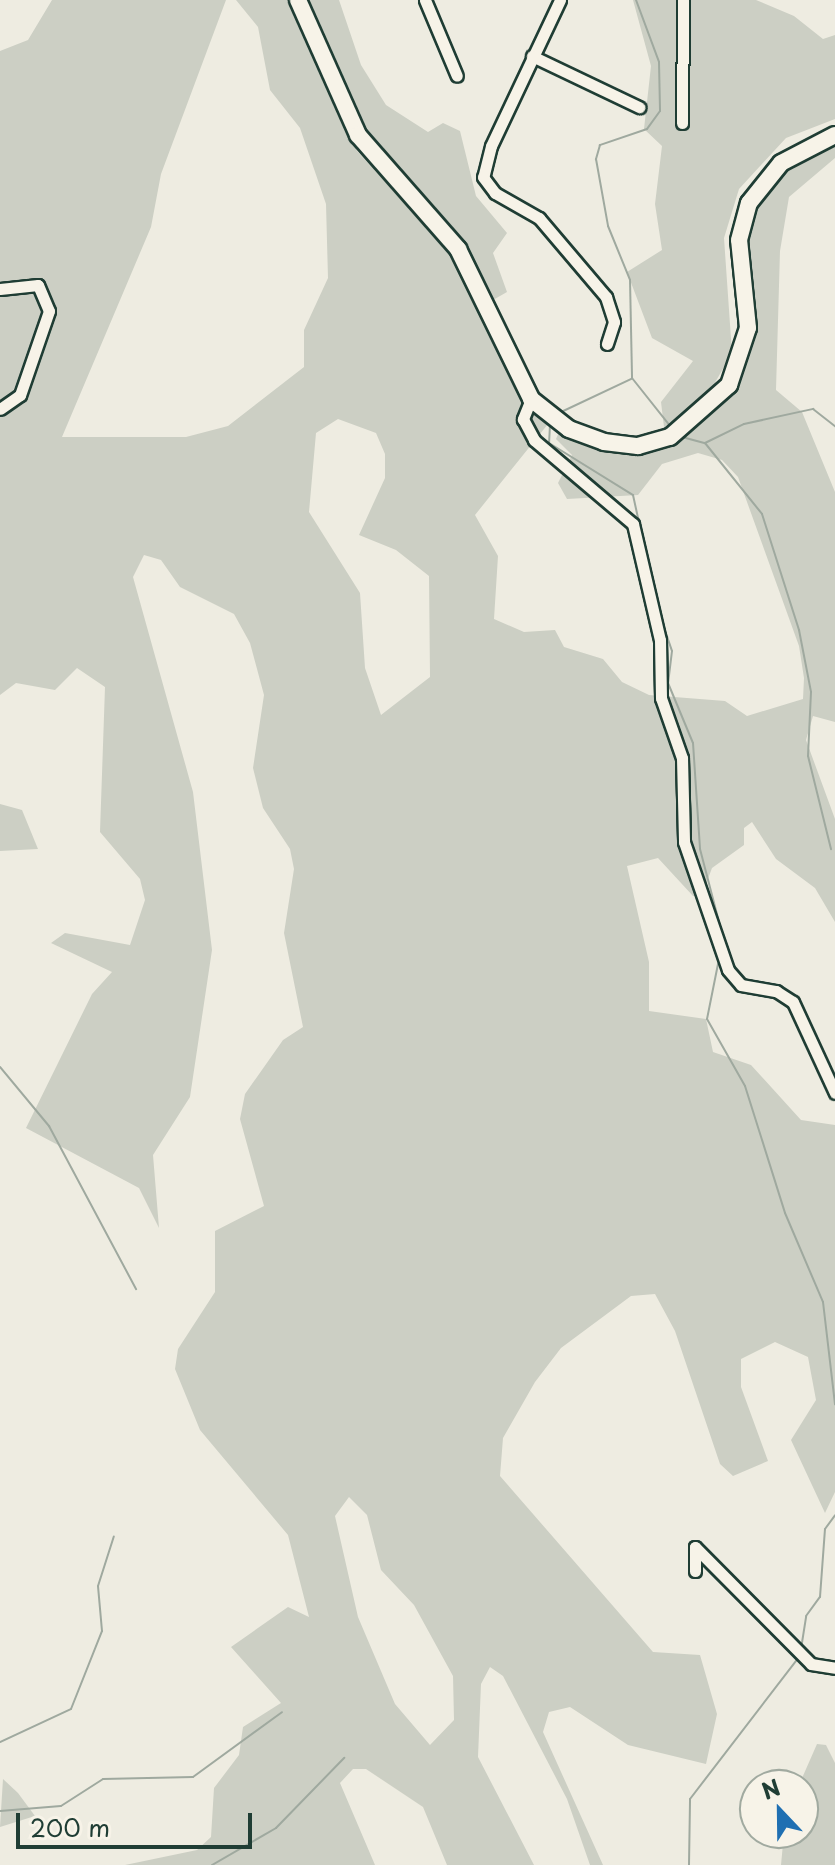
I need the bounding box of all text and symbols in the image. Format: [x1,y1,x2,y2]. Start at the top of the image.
north arrow [739,1769,819,1849]
text: N [756,1770,785,1807]
scale bar [20,1797,256,1847]
text: 200 m [30,1809,110,1845]

